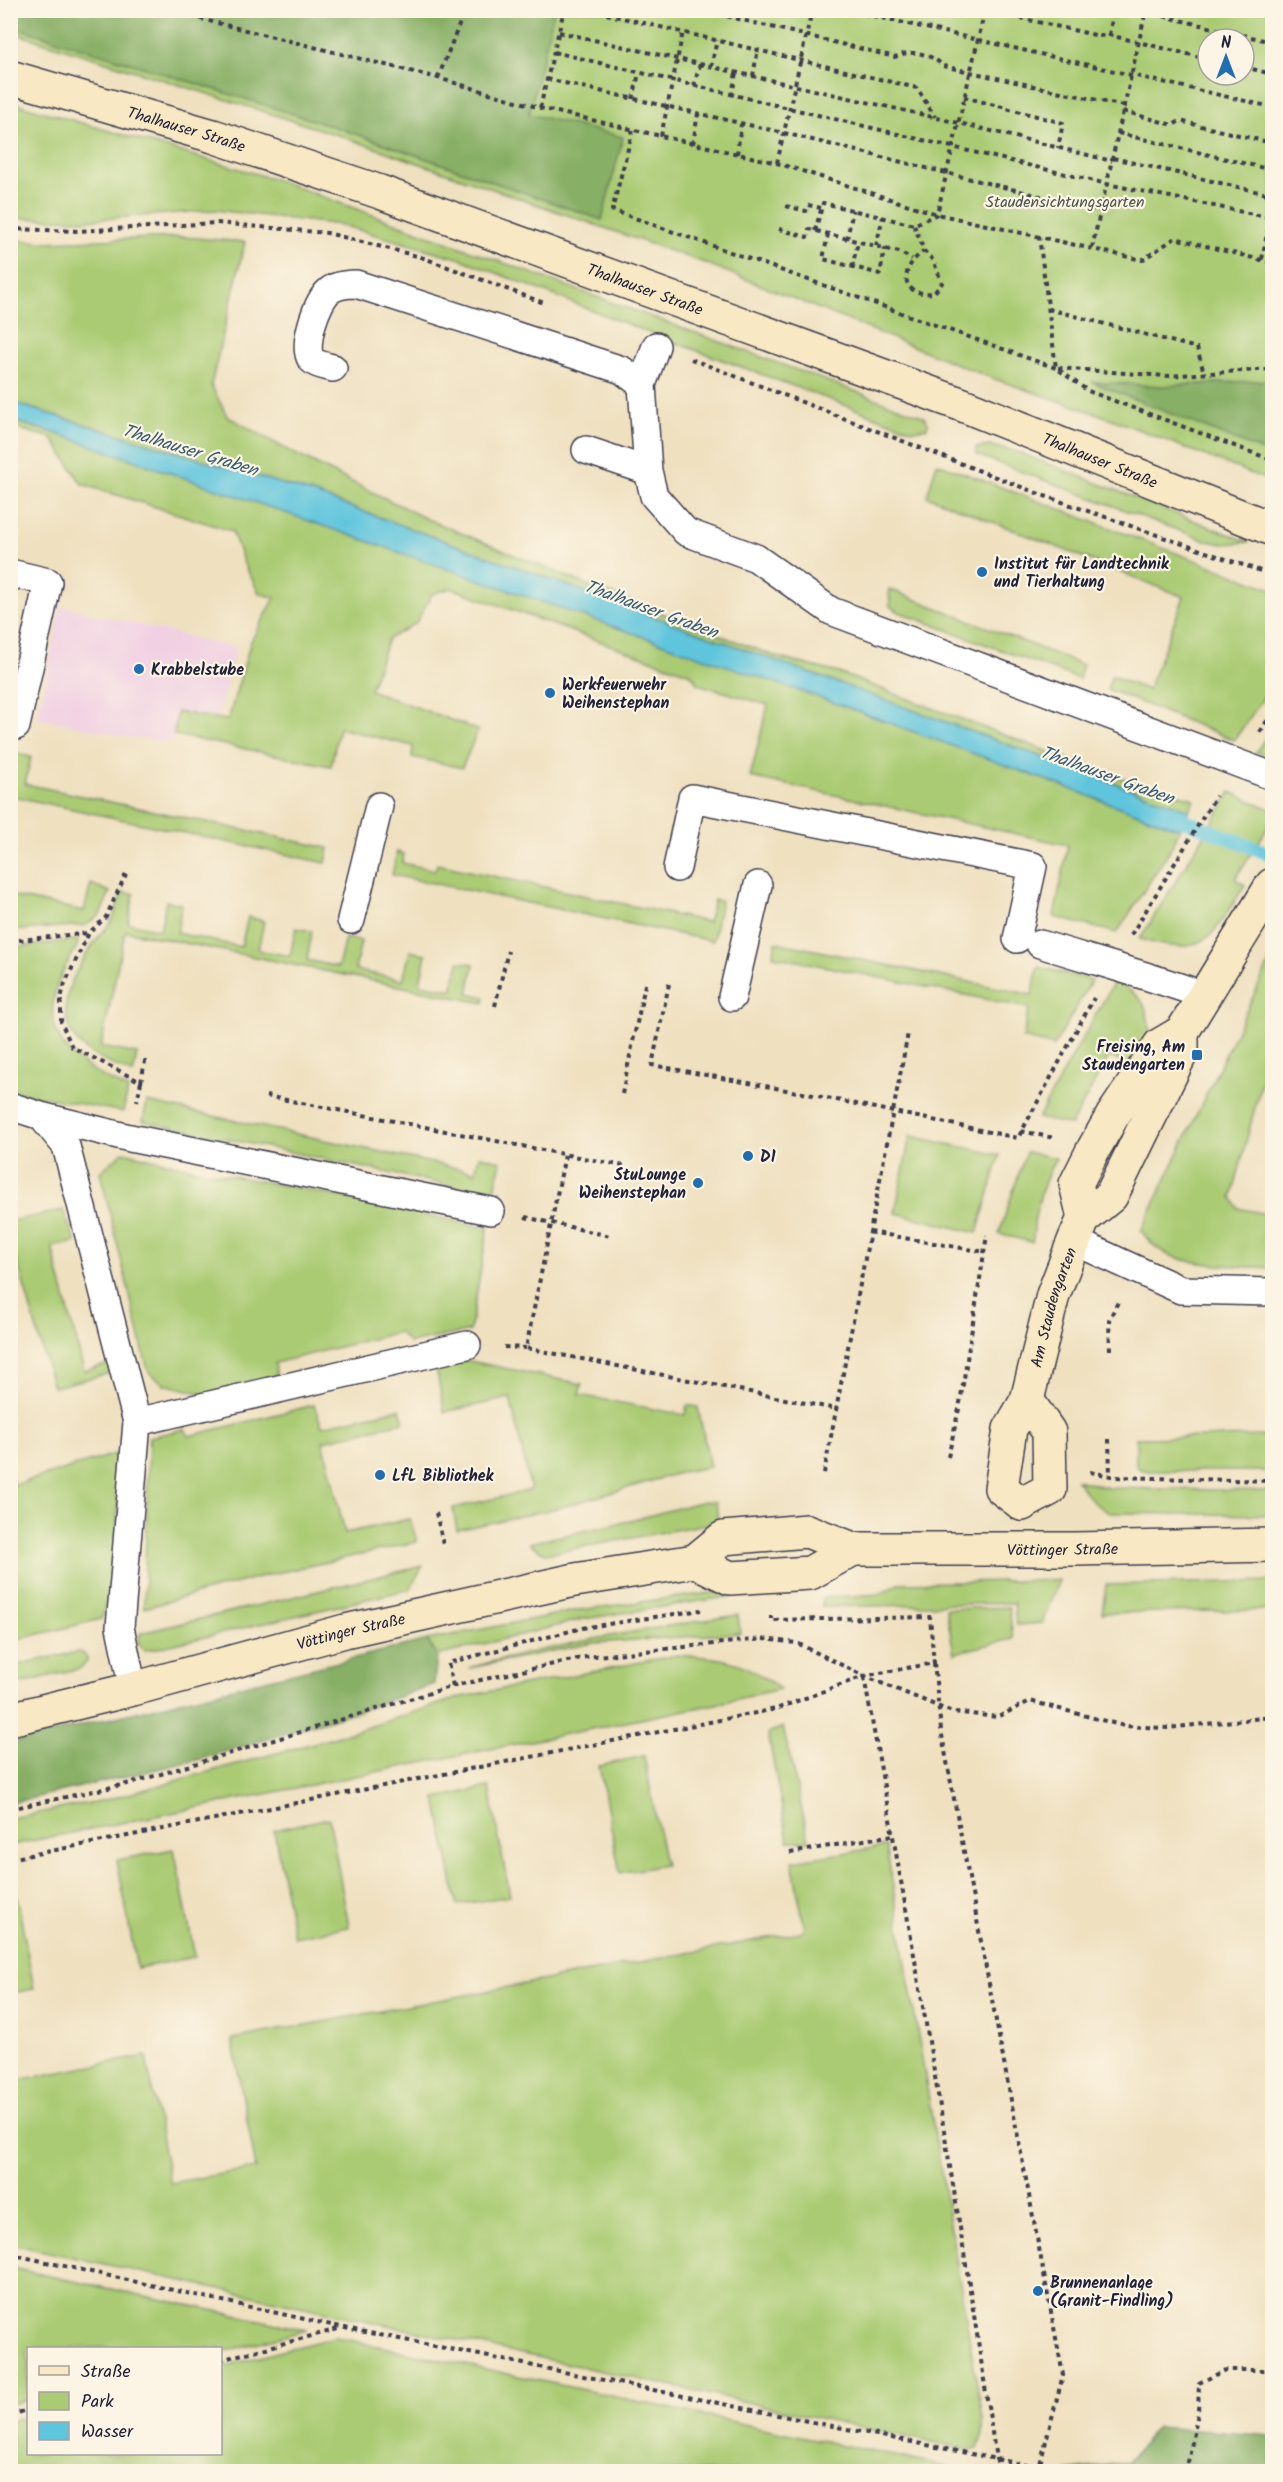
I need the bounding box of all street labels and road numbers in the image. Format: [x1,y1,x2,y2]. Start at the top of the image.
street label: Thalhauser Straße [124,101,248,160]
street label: Thalhauser Straße [583,258,706,323]
street label: Thalhauser Straße [1038,427,1161,496]
street label: Am Staudengarten [1024,1244,1084,1371]
street label: Vöttinger Straße [1007,1537,1118,1563]
street label: Vöttinger Straße [294,1607,408,1658]

